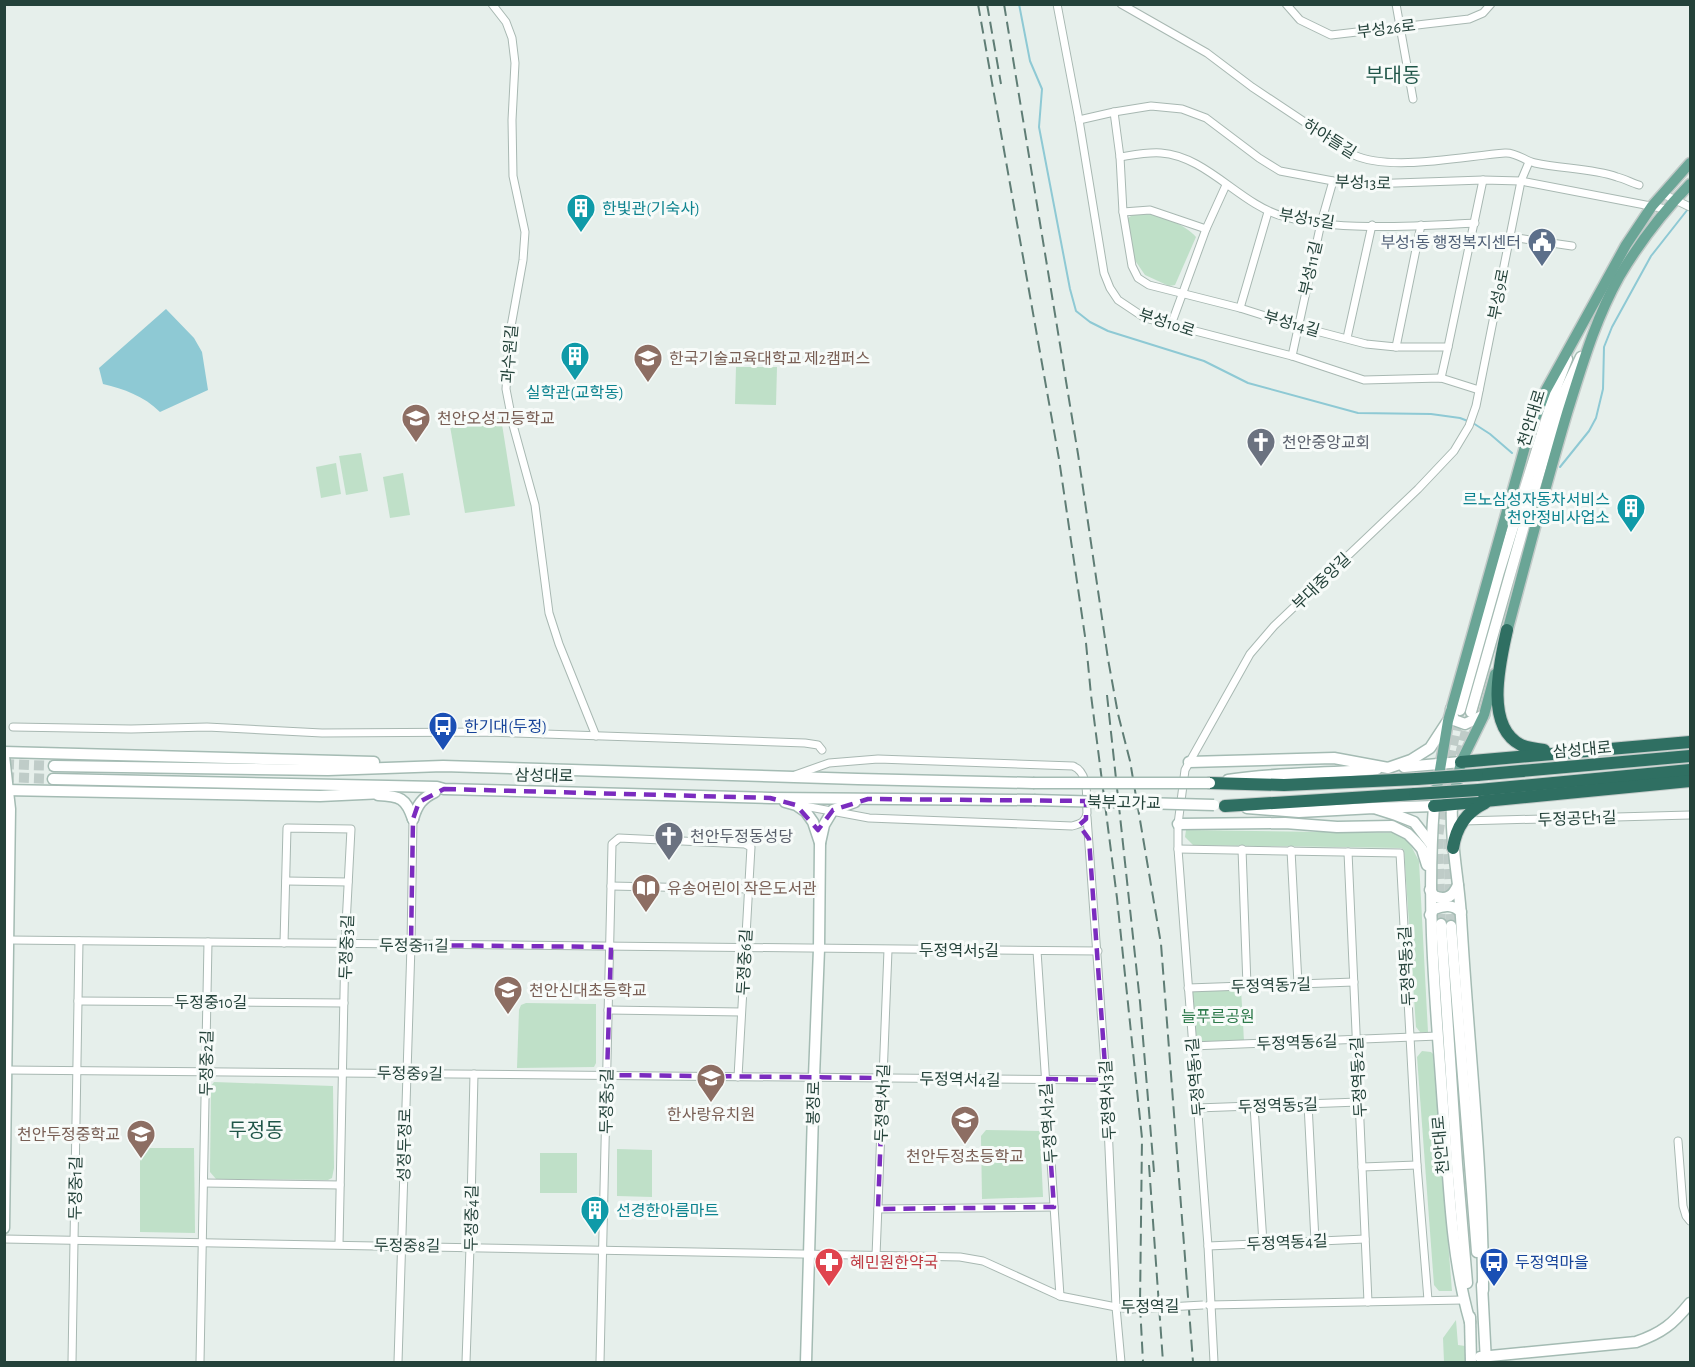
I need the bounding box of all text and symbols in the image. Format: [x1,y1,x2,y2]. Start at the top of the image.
street label: 부성26로 [1356,17,1417,41]
district label: 부대동 [1365,65,1421,86]
street label: 하야들길 [1300,116,1359,161]
street label: 부성13로 [1335,174,1392,192]
building icon: 한빛관(기숙사) [565,192,597,234]
place label: 한빛관(기숙사) [602,201,700,217]
street label: 부성15길 [1278,207,1336,231]
public building icon: 부성1동 행정복지센터 [1526,226,1558,268]
place label: 부성1동 행정복지센터 [1380,235,1521,251]
street label: 부성11길 [1297,240,1325,297]
street label: 부성9로 [1486,267,1512,321]
street label: 부성10로 [1137,306,1197,340]
street label: 부성14길 [1262,308,1322,340]
street label: 과수원길 [499,324,521,384]
building icon: 실학관(교학동) [559,340,591,382]
school or university icon: 한국기술교육대학교 제2캠퍼스 [632,342,664,384]
place label: 한국기술교육대학교 제2캠퍼스 [669,350,870,367]
place label: 실학관(교학동) [526,384,624,401]
street label: 천안대로 [1515,387,1548,449]
school or university icon: 천안오성고등학교 [400,402,432,444]
place label: 천안오성고등학교 [437,410,555,427]
church icon: 천안중앙교회 [1245,426,1277,468]
place label: 천안중앙교회 [1282,434,1370,451]
place label: 르노삼성자동차서비스 천안정비사업소 [1463,492,1610,526]
building icon: 르노삼성자동차서비스 천안정비사업소 [1615,492,1647,534]
street label: 부대중앙길 [1290,550,1354,613]
bus stop icon: 한기대(두정) [427,710,459,752]
place label: 한기대(두정) [464,719,547,735]
street label: 삼성대로 [1552,739,1612,761]
street label: 삼성대로 [514,767,574,785]
street label: 북부고가교 [1087,794,1161,812]
street label: 두정공단1길 [1537,810,1617,828]
church icon: 천안두정동성당 [653,820,685,862]
place label: 천안두정동성당 [690,828,793,845]
library icon: 유송어린이 작은도서관 [630,872,662,914]
place label: 유송어린이 작은도서관 [667,881,817,897]
street label: 두정중3길 [338,914,356,980]
street label: 두정역동3길 [1397,925,1417,1006]
street label: 두정중6길 [735,928,755,996]
street label: 두정중11길 [379,937,449,955]
street label: 두정역서5길 [919,943,999,959]
school or university icon: 천안신대초등학교 [492,974,524,1016]
street label: 두정역동7길 [1231,977,1311,995]
place label: 천안신대초등학교 [529,982,647,999]
street label: 두정중10길 [175,995,247,1011]
park label: 늘푸른공원 [1181,1009,1255,1025]
street label: 두정중2길 [198,1030,216,1096]
street label: 두정역동6길 [1256,1034,1338,1052]
street label: 두정역동2길 [1349,1036,1369,1118]
street label: 두정역동1길 [1185,1037,1207,1117]
street label: 두정역서3길 [1098,1059,1118,1140]
school or university icon: 한사랑유치원 [695,1062,727,1104]
street label: 두정역서1길 [874,1063,892,1143]
street label: 두정중9길 [377,1065,443,1083]
street label: 두정중5길 [598,1068,616,1134]
street label: 두정역서4길 [919,1071,1001,1089]
street label: 봉정로 [806,1081,822,1125]
street label: 두정역서2길 [1038,1082,1060,1164]
street label: 두정역동5길 [1238,1097,1318,1115]
school or university icon: 천안두정초등학교 [949,1104,981,1146]
place label: 한사랑유치원 [667,1107,755,1123]
street label: 성정두정로 [396,1108,414,1182]
street label: 천안대로 [1429,1115,1452,1175]
school or university icon: 천안두정중학교 [125,1118,157,1160]
district label: 두정동 [228,1120,284,1141]
place label: 천안두정중학교 [17,1126,120,1143]
place label: 천안두정초등학교 [906,1148,1024,1165]
street label: 두정중1길 [67,1156,85,1220]
street label: 두정중4길 [463,1185,481,1251]
building icon: 선경한아름마트 [579,1194,611,1236]
place label: 선경한아름마트 [616,1203,719,1219]
street label: 두정역동4길 [1246,1233,1328,1253]
street label: 두정중8길 [374,1237,440,1255]
pharmacy icon: 혜민원한약국 [813,1246,845,1288]
bus stop icon: 두정역마을 [1478,1246,1510,1288]
place label: 혜민원한약국 [850,1255,938,1271]
place label: 두정역마을 [1515,1255,1589,1271]
street label: 두정역길 [1120,1298,1180,1316]

